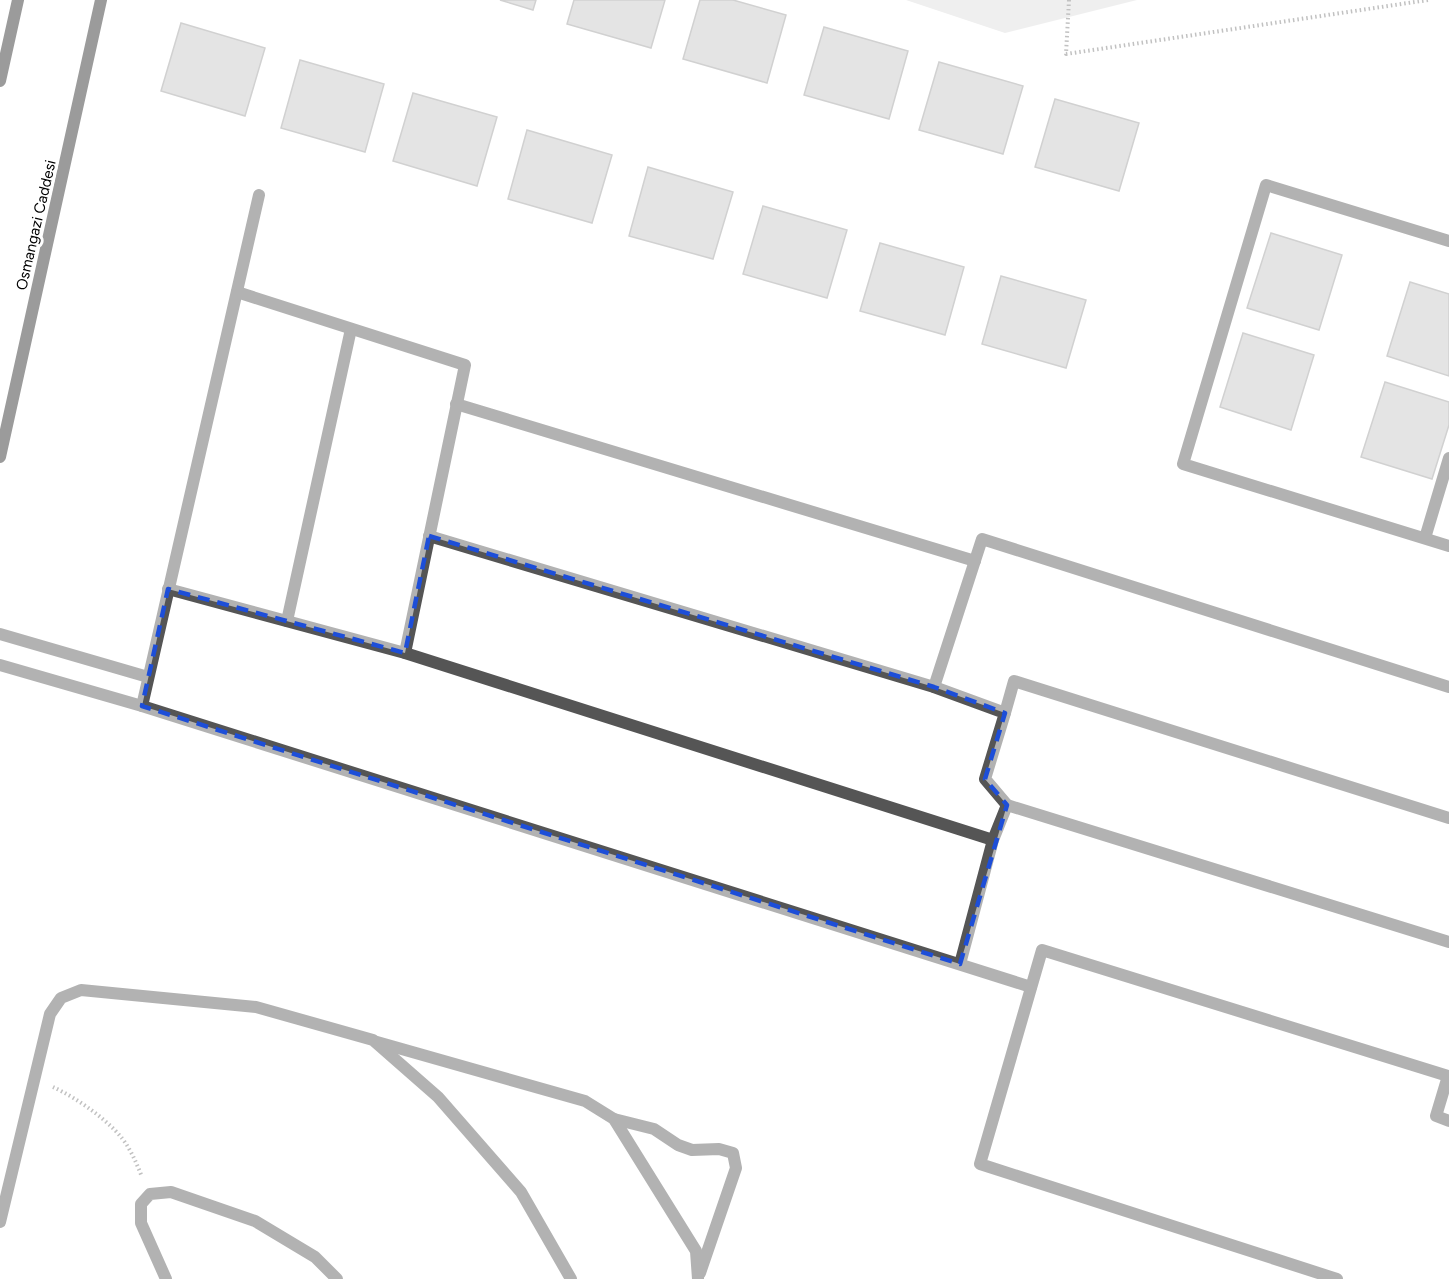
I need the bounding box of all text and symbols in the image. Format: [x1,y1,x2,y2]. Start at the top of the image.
street label: Osmangazi Caddesi [12,158,60,292]

